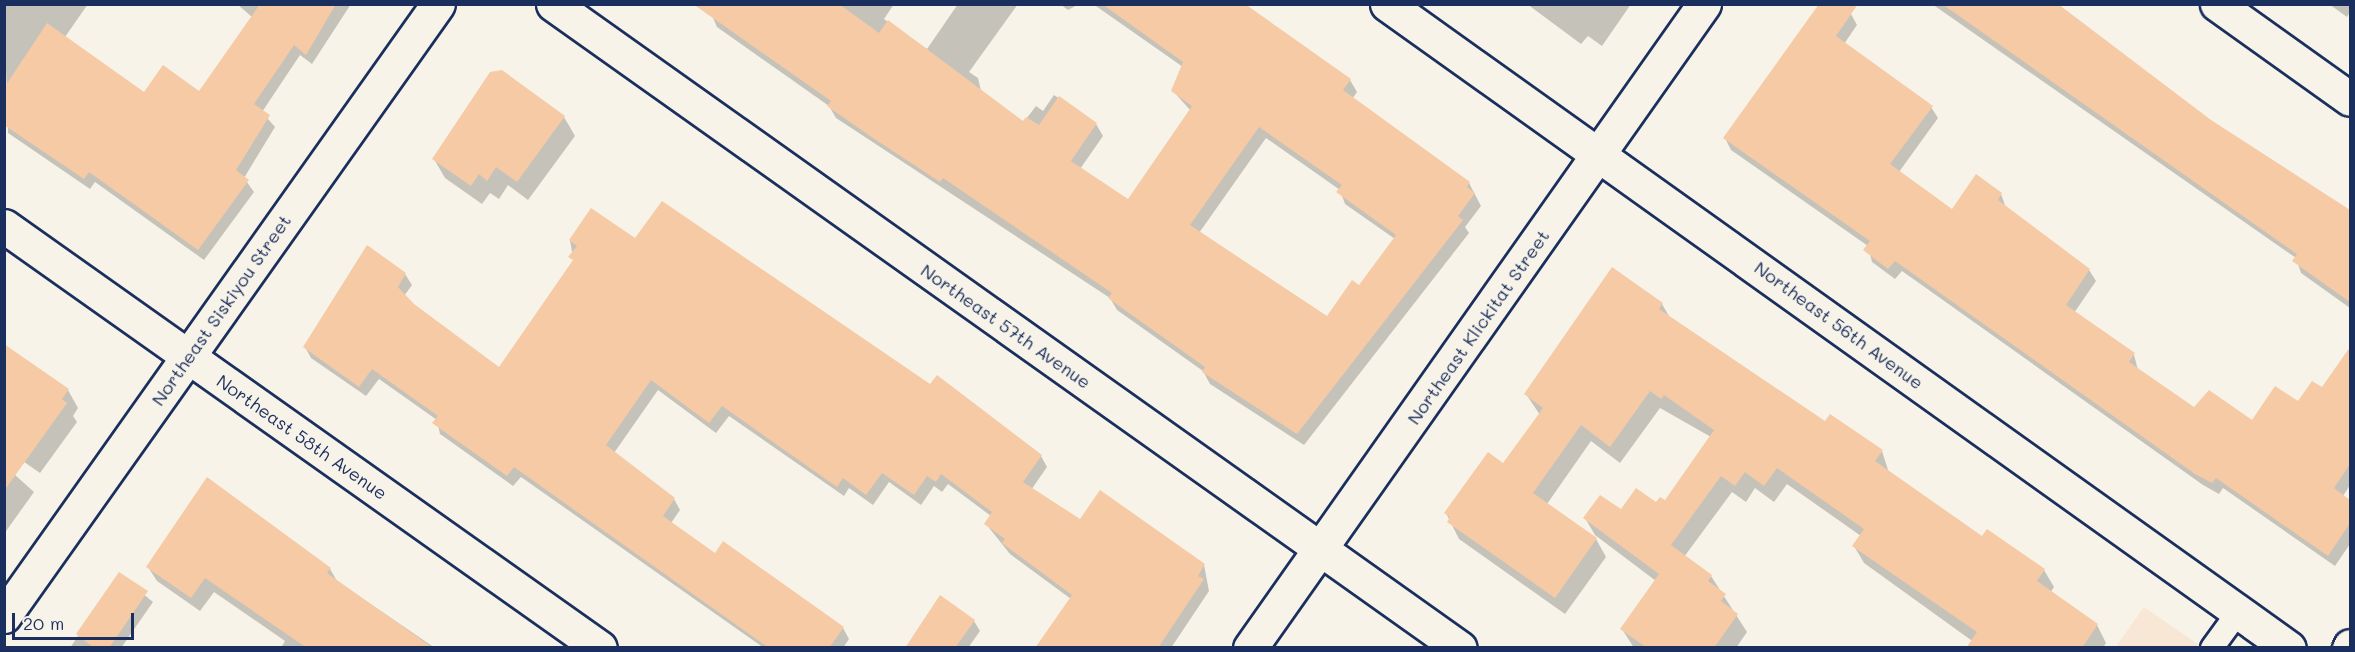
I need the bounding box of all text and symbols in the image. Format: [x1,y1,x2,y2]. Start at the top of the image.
street label: Northeast Siskiyou Street [147,210,295,410]
street label: Northeast Klickitat Street [1402,226,1554,428]
street label: Northeast 56th Avenue [1750,257,1928,393]
street label: Northeast 57th Avenue [917,259,1095,393]
street label: Northeast 58th Avenue [213,370,391,504]
scale bar [15,601,136,639]
text: 20 m [23,611,64,635]

